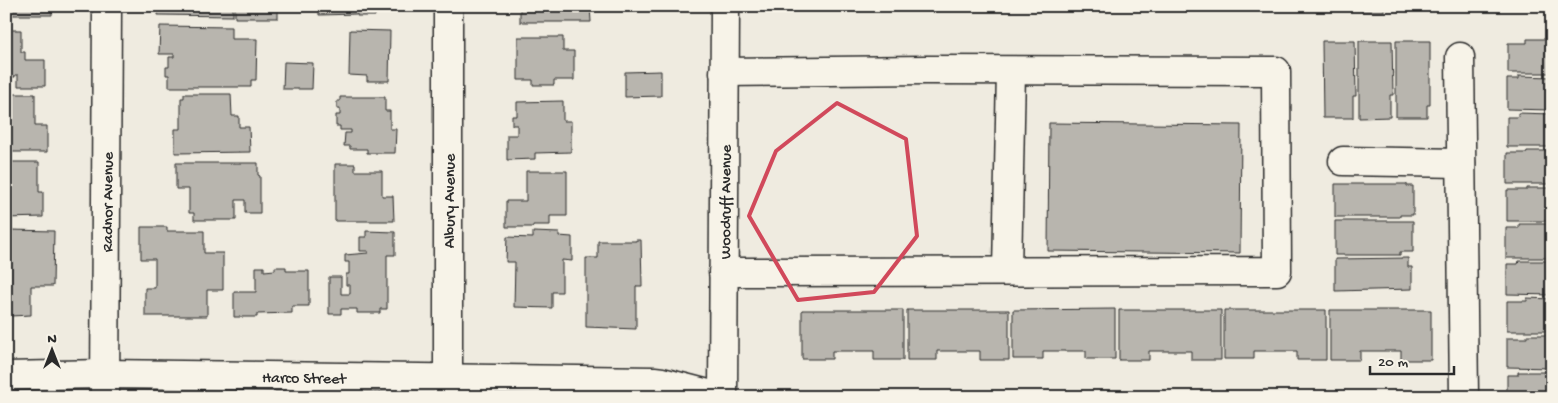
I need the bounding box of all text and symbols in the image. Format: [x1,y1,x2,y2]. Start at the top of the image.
street label: Woodruff Avenue [718,144,737,259]
street label: Radnor Avenue [100,151,119,252]
street label: Albury Avenue [442,153,461,248]
north arrow [28,326,78,376]
text: N [47,331,57,348]
scale bar [1370,343,1454,375]
text: 20 m [1378,354,1408,372]
street label: Harco Street [262,370,347,390]

